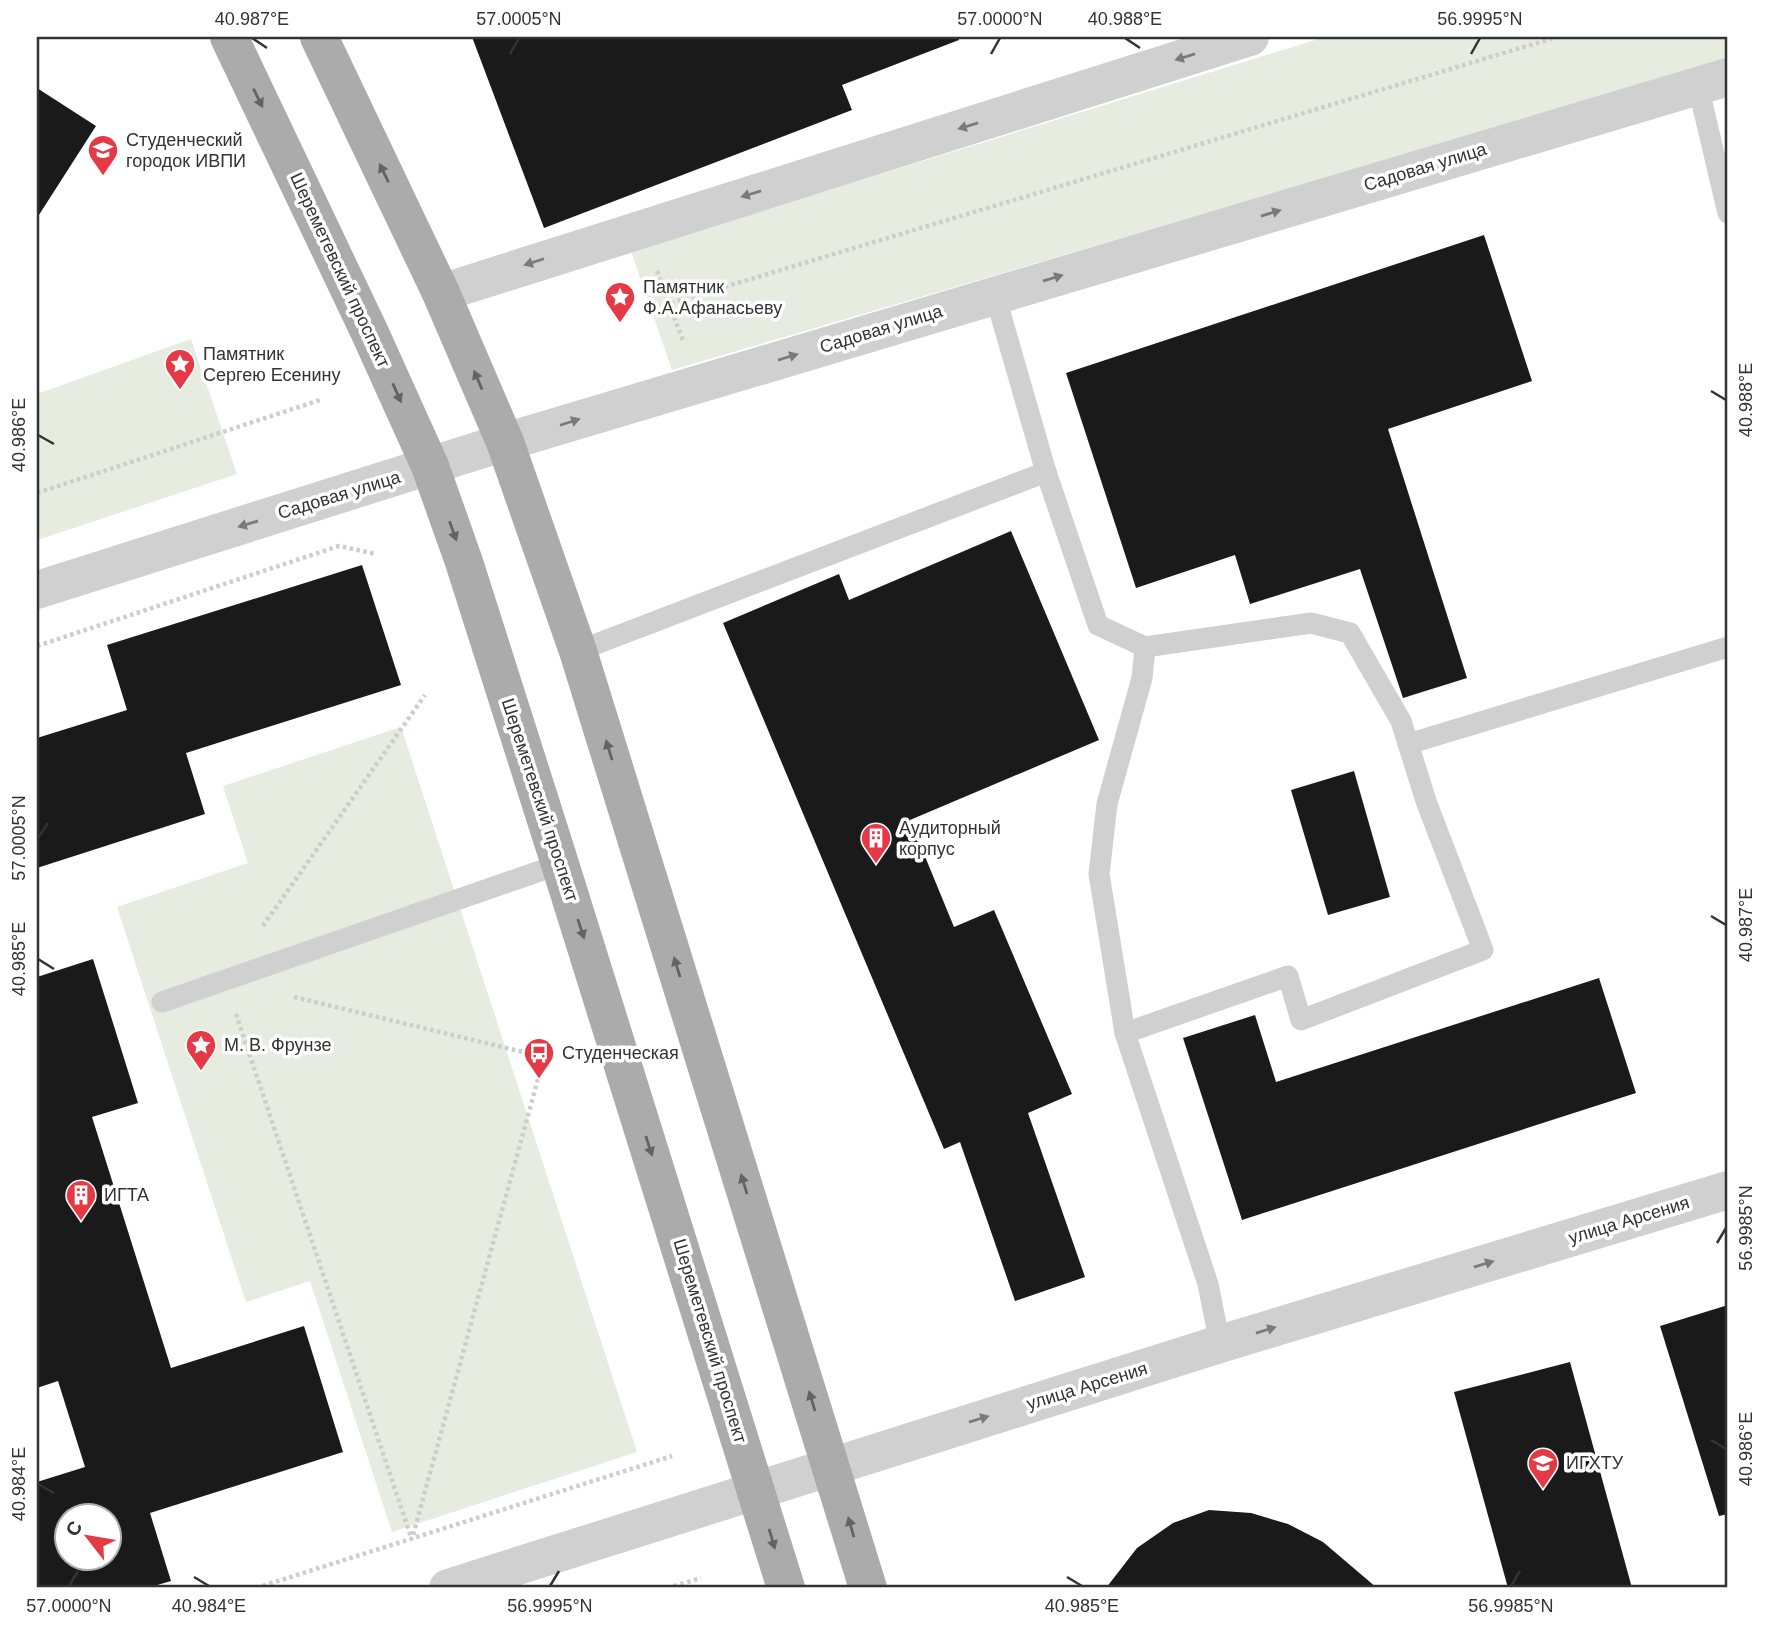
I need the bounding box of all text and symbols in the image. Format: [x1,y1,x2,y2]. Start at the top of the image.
text: 40.987°E [215,9,289,29]
text: 57.0005°N [476,9,562,29]
text: 57.0000°N [957,9,1043,29]
text: 40.988°E [1088,9,1162,29]
text: 56.9995°N [1437,9,1523,29]
one-way arrow [1174,53,1195,63]
one-way arrow [252,88,264,108]
one-way arrow [957,121,978,131]
place label: Студенческий городок ИВПИ [126,130,246,171]
school or university icon: Студенческий городок ИВПИ [86,133,120,177]
street label: Садовая улица [1361,139,1490,195]
one-way arrow [378,163,389,183]
street label: Шереметевский проспект [286,169,394,371]
one-way arrow [740,189,761,200]
one-way arrow [1261,207,1282,217]
one-way arrow [523,258,544,268]
one-way arrow [1043,272,1064,282]
place label: Памятник Ф.А.Афанасьеву [643,277,782,318]
place icon: Памятник Ф.А.Афанасьеву [603,280,637,324]
street label: Садовая улица [817,301,946,357]
place label: Памятник Сергею Есенину [203,344,340,385]
place icon: Памятник Сергею Есенину [163,347,197,391]
one-way arrow [778,351,799,361]
text: 40.988°E [1736,363,1756,437]
one-way arrow [472,369,483,390]
one-way arrow [392,382,403,403]
text: 40.986°E [9,398,29,472]
one-way arrow [560,416,581,427]
street label: Садовая улица [275,467,404,523]
one-way arrow [238,519,259,529]
one-way arrow [448,520,459,541]
street label: Шереметевский проспект [498,696,582,904]
one-way arrow [603,739,613,760]
text: 57.0005°N [9,795,29,881]
place label: Аудиторный корпус [899,818,1001,859]
building icon: Аудиторный корпус [859,821,893,865]
text: 40.987°E [1736,888,1756,962]
one-way arrow [576,919,586,940]
text: 40.985°E [9,922,29,996]
one-way arrow [671,956,681,977]
place icon: М. В. Фрунзе [184,1028,218,1072]
place label: М. В. Фрунзе [224,1035,332,1055]
bus stop icon: Студенческая [522,1036,556,1080]
place label: Студенческая [562,1043,679,1063]
one-way arrow [644,1136,655,1157]
one-way arrow [739,1174,749,1195]
building icon: ИГТА [64,1178,98,1222]
place label: ИГТА [104,1185,149,1205]
text: 56.9985°N [1736,1185,1756,1271]
street label: улица Арсения [1566,1192,1692,1248]
street label: Шереметевский проспект [669,1236,751,1446]
one-way arrow [1474,1258,1495,1269]
one-way arrow [1256,1324,1277,1334]
street label: улица Арсения [1024,1358,1150,1414]
one-way arrow [807,1391,817,1412]
text: 40.986°E [1736,1412,1756,1486]
one-way arrow [969,1414,990,1424]
school or university icon: ИГХТУ [1526,1446,1560,1490]
text: 40.984°E [9,1447,29,1521]
place label: ИГХТУ [1566,1453,1624,1473]
north arrow [52,1502,122,1572]
text: С [61,1517,87,1540]
one-way arrow [845,1517,855,1538]
one-way arrow [767,1529,777,1550]
text: 57.0000°N [26,1596,112,1616]
text: 40.984°E [172,1596,246,1616]
text: 56.9995°N [507,1596,593,1616]
text: 40.985°E [1045,1596,1119,1616]
text: 56.9985°N [1468,1596,1554,1616]

